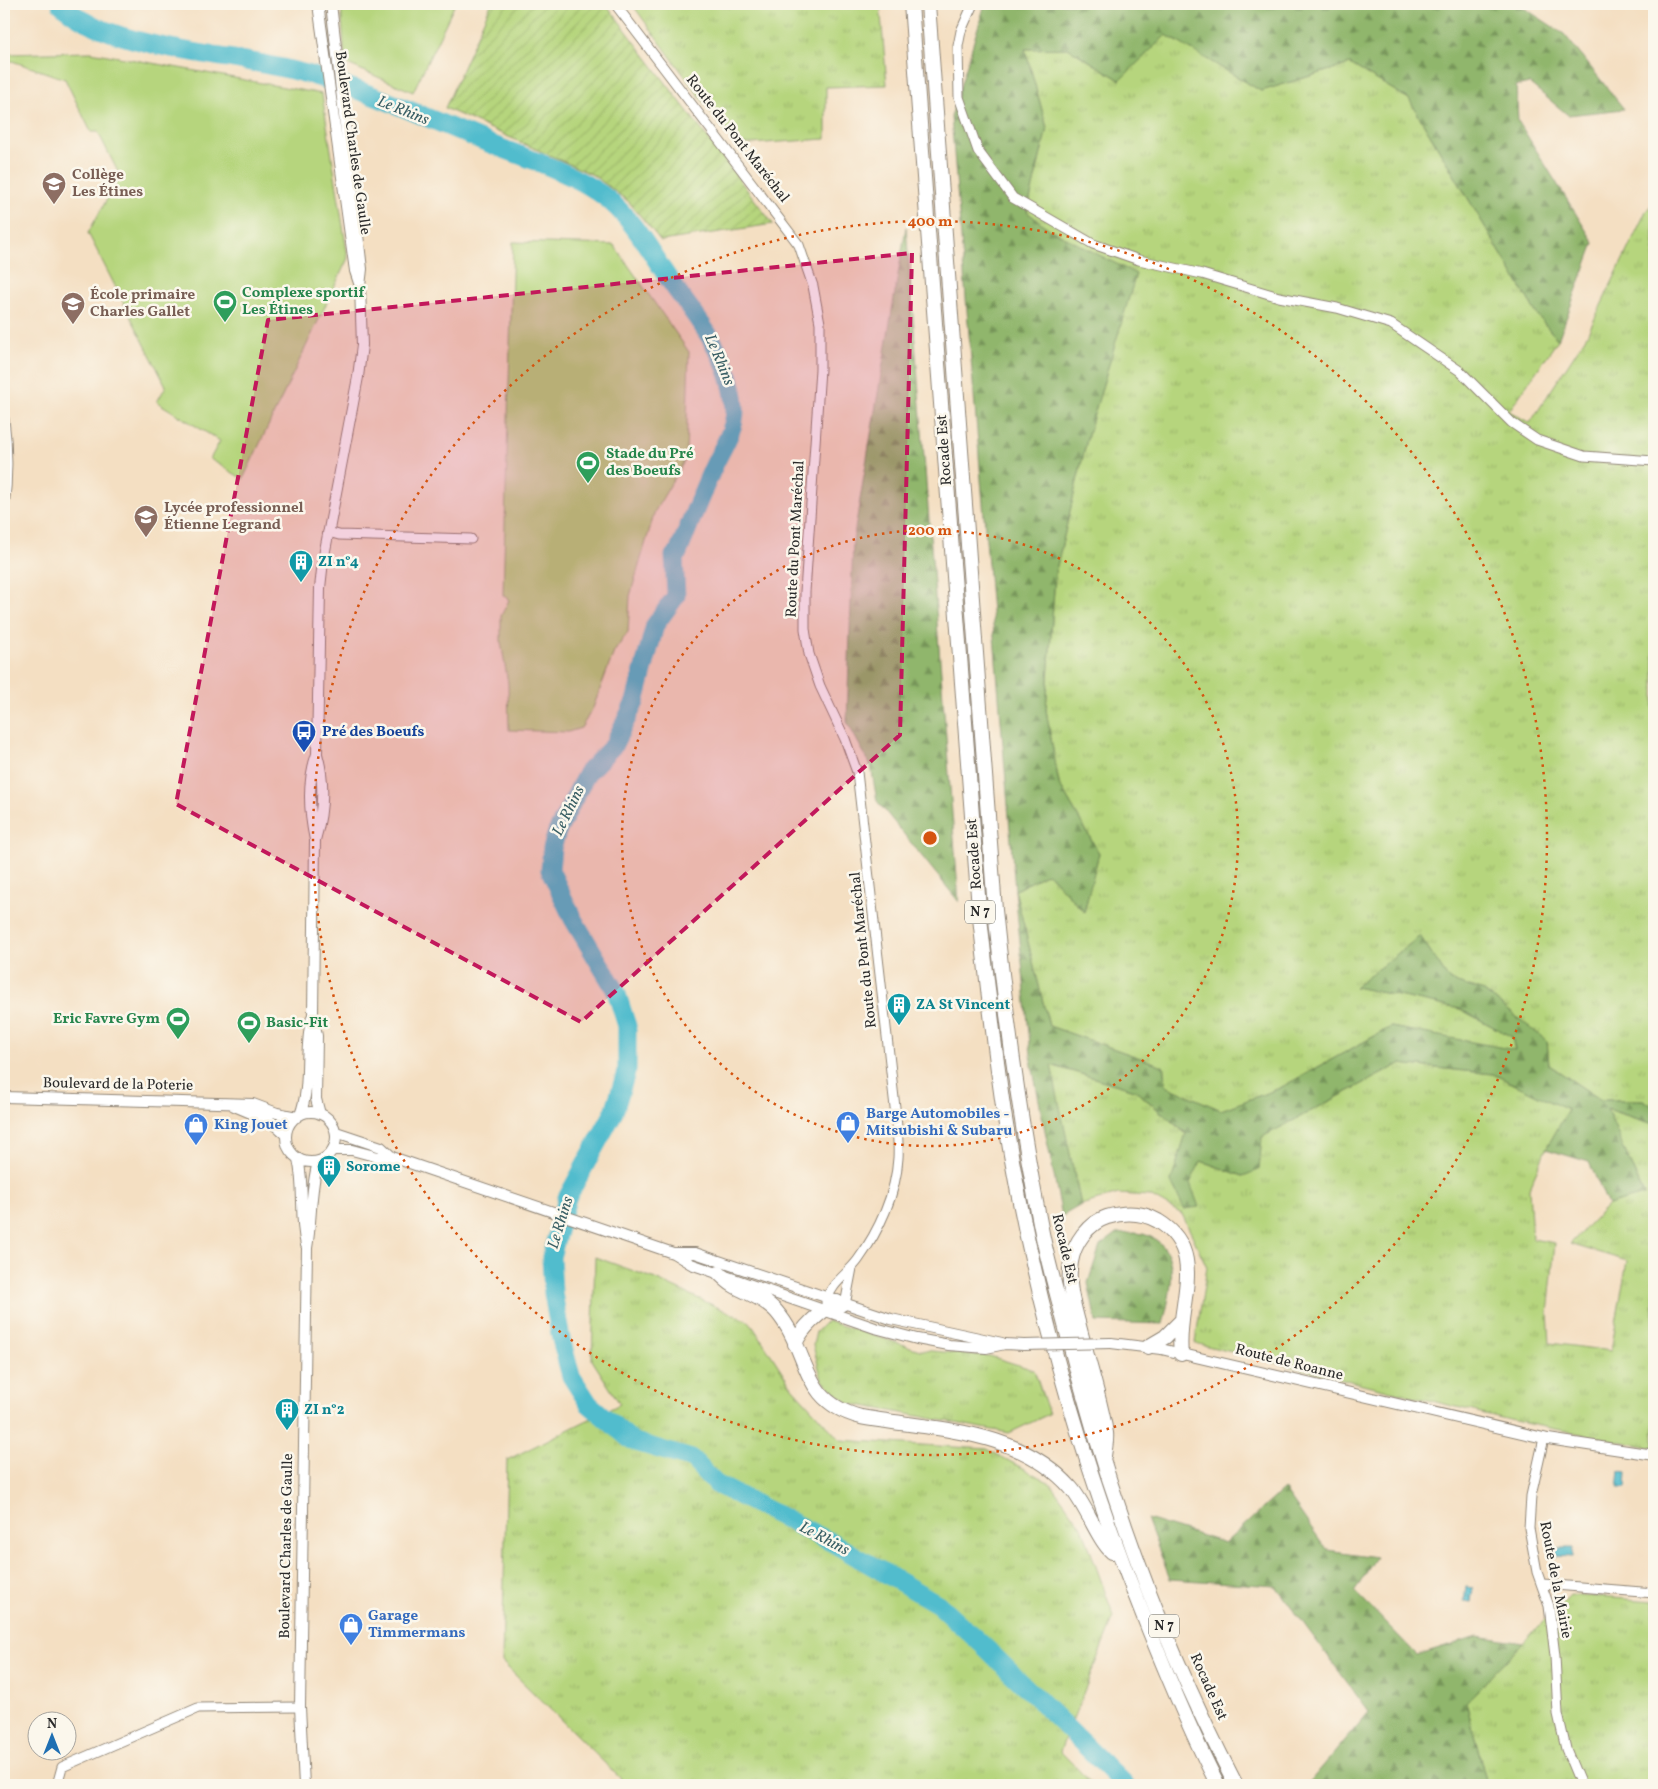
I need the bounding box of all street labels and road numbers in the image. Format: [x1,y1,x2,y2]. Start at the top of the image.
street label: Boulevard Charles de Gaulle [329,50,375,236]
street label: Route du Pont Maréchal [680,71,794,207]
street label: Rocade Est [932,414,958,486]
street label: Route du Pont Maréchal [781,460,811,618]
street label: Rocade Est [962,818,988,890]
street label: Route du Pont Maréchal [845,871,883,1029]
road number: N 7 [965,900,995,924]
street label: Boulevard de la Poterie [43,1073,193,1097]
street label: Rocade Est [1046,1212,1082,1286]
street label: Route de Roanne [1233,1339,1345,1387]
street label: Boulevard Charles de Gaulle [275,1453,299,1639]
street label: Route de la Mairie [1533,1520,1577,1640]
road number: N 7 [1149,1614,1179,1638]
street label: Rocade Est [1184,1650,1232,1724]

